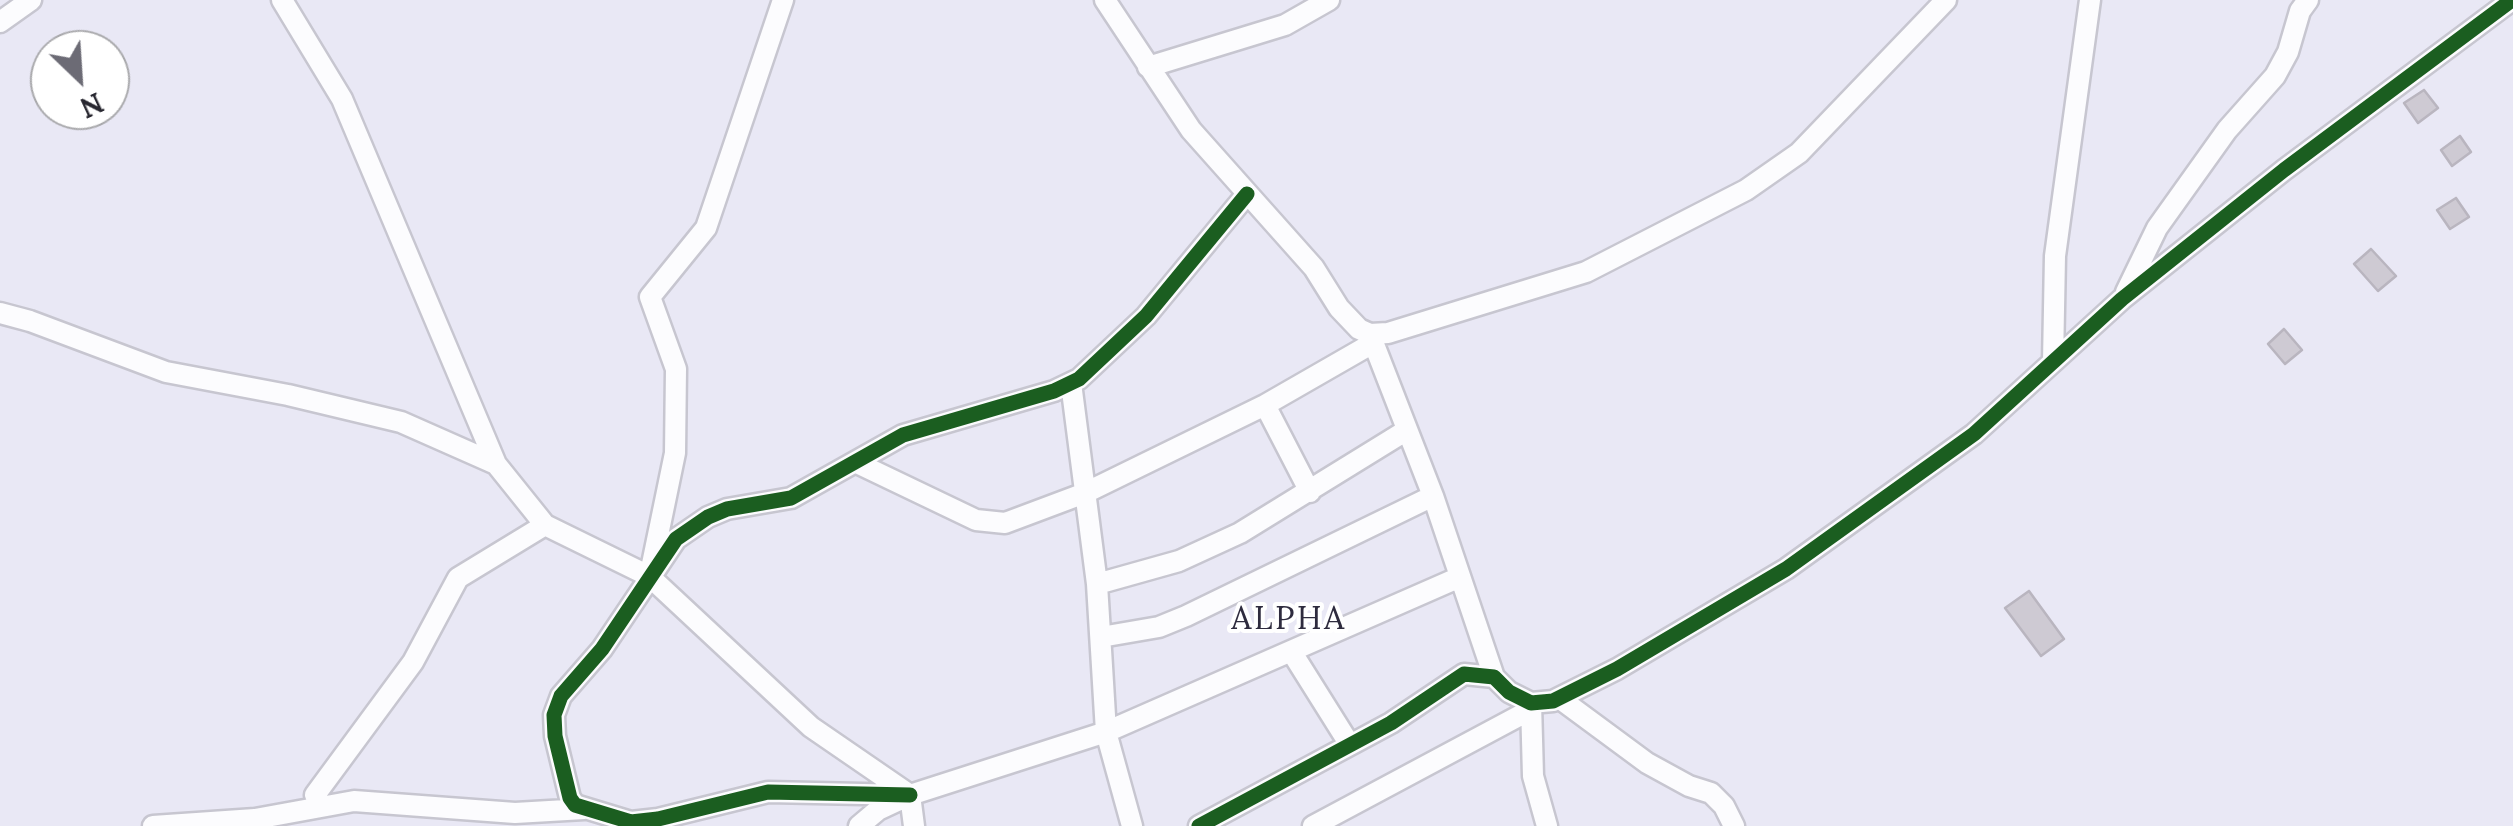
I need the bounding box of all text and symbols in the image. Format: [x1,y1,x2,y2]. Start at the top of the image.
north arrow [30,30,130,130]
text: N [74,84,109,126]
district label: ALPHA [1231,601,1347,639]

